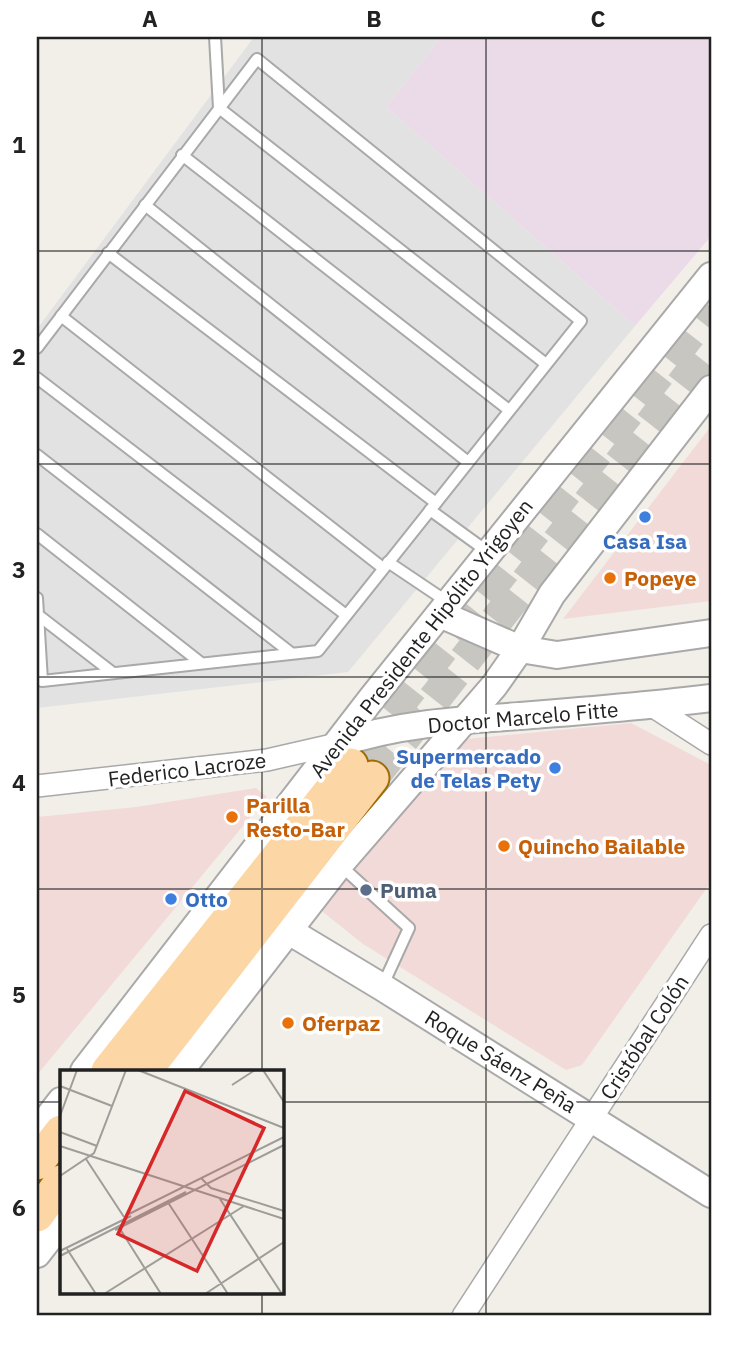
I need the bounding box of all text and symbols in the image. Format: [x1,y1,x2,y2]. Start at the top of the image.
text: A [142,3,158,33]
text: B [366,3,382,33]
text: C [591,3,606,33]
text: 1 [12,129,26,159]
text: 2 [12,341,26,371]
street label: Avenida Presidente Hipólito Yrigoyen [303,493,539,783]
marker: Casa Isa [637,509,653,525]
place label: Casa Isa [603,527,687,555]
text: 3 [12,554,26,584]
place label: Popeye [624,564,697,592]
marker: Popeye [602,570,618,586]
street label: Doctor Marcelo Fitte [426,695,620,739]
place label: Supermercado de Telas Pety [396,742,542,794]
street label: Federico Lacroze [106,745,268,793]
marker: Supermercado de Telas Pety [547,760,563,776]
text: 4 [12,767,26,797]
place label: Parilla Resto-Bar [246,791,345,843]
marker: Parilla Resto-Bar [224,809,240,825]
place label: Quincho Bailable [518,832,686,860]
marker: Quincho Bailable [496,838,512,854]
place label: Puma [380,876,437,904]
marker: Puma [358,882,374,898]
place label: Otto [185,885,228,913]
marker: Otto [163,891,179,907]
street label: Cristóbal Colón [593,969,695,1105]
text: 5 [12,979,26,1009]
street label: Roque Sáenz Peña [420,1003,582,1119]
place label: Oferpaz [302,1009,380,1037]
marker: Oferpaz [280,1015,296,1031]
inset map [60,1070,284,1294]
text: 6 [12,1192,26,1222]

